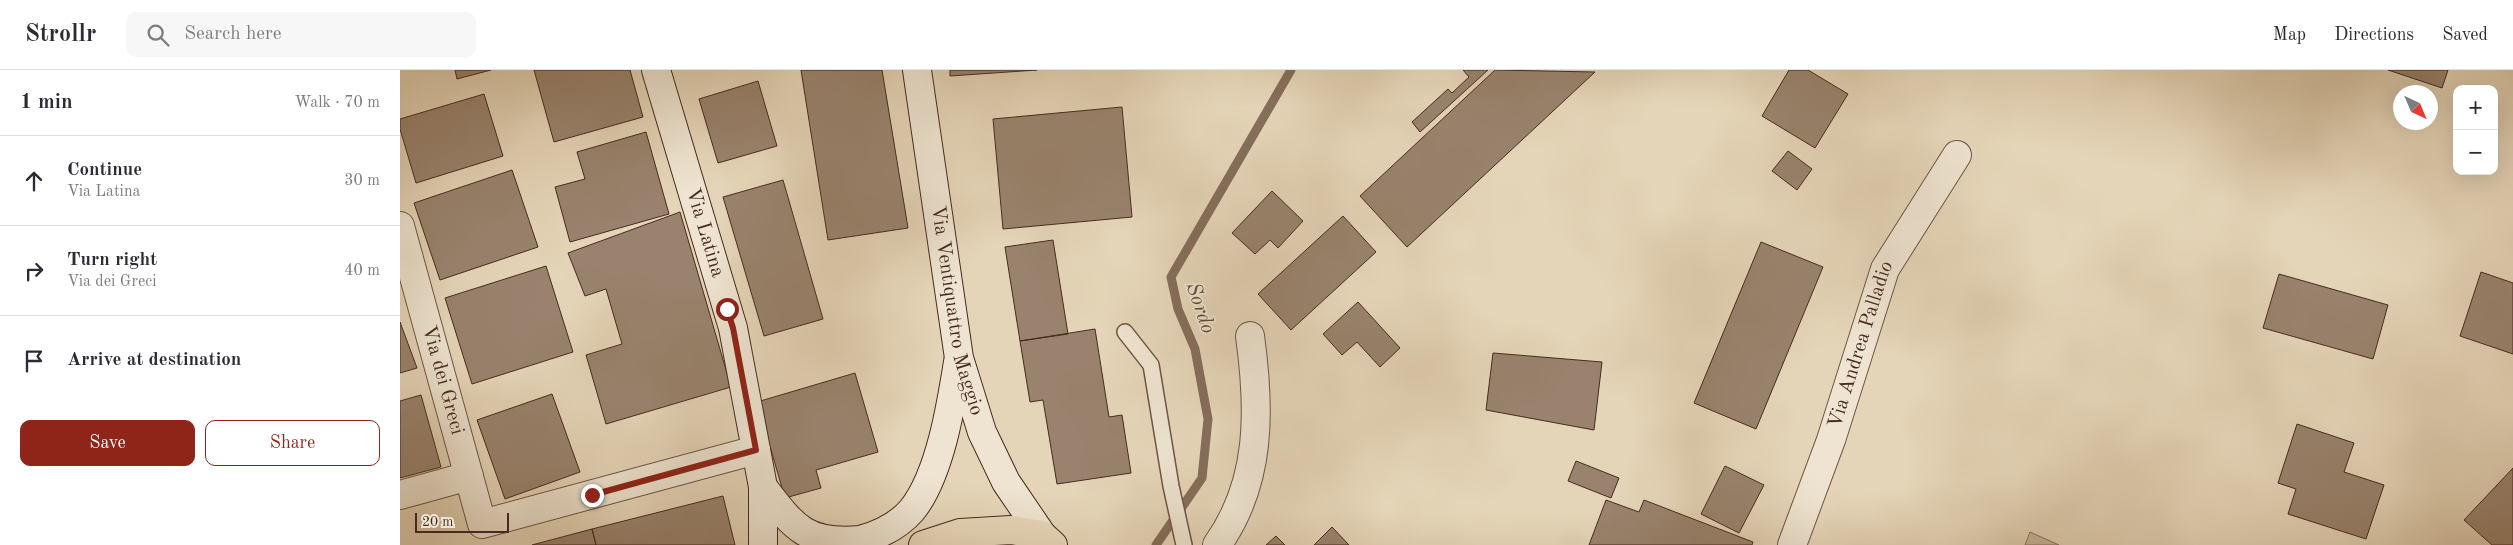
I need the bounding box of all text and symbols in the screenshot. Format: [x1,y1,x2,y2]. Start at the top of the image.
search box [126,12,476,57]
icon: search [144,21,172,49]
text: Strollr [25,23,96,47]
text: Search here [184,25,282,44]
text: Map [2273,26,2306,44]
text: Directions [2334,26,2414,44]
text: Saved [2442,26,2488,44]
north arrow [2393,85,2438,130]
map controls [2453,85,2498,175]
button: + [2453,85,2498,130]
text: 1 min [20,92,73,113]
text: Walk · 70 m [294,95,380,111]
button: − [2453,130,2498,175]
text: Continue [67,161,142,180]
icon: ahead [20,167,48,195]
text: 30 m [344,173,380,189]
text: Via Latina [67,184,140,200]
street label: Via Latina [682,186,727,280]
street label: Via Ventiquattro Maggio [927,204,986,418]
text: Turn right [67,251,157,270]
icon: right [20,257,48,285]
street label: Via Andrea Palladio [1825,257,1898,431]
text: 40 m [344,263,380,279]
text: Via dei Greci [67,274,157,290]
water label: Sordo [1182,280,1218,336]
route start [716,298,739,321]
street label: Via dei Greci [418,324,467,437]
icon: arrive [20,347,48,375]
text: Arrive at destination [67,351,241,370]
button: Save [20,420,195,466]
button: Share [205,420,380,466]
route end [581,484,604,507]
scale bar [415,510,509,533]
text: 20 m [422,515,453,529]

